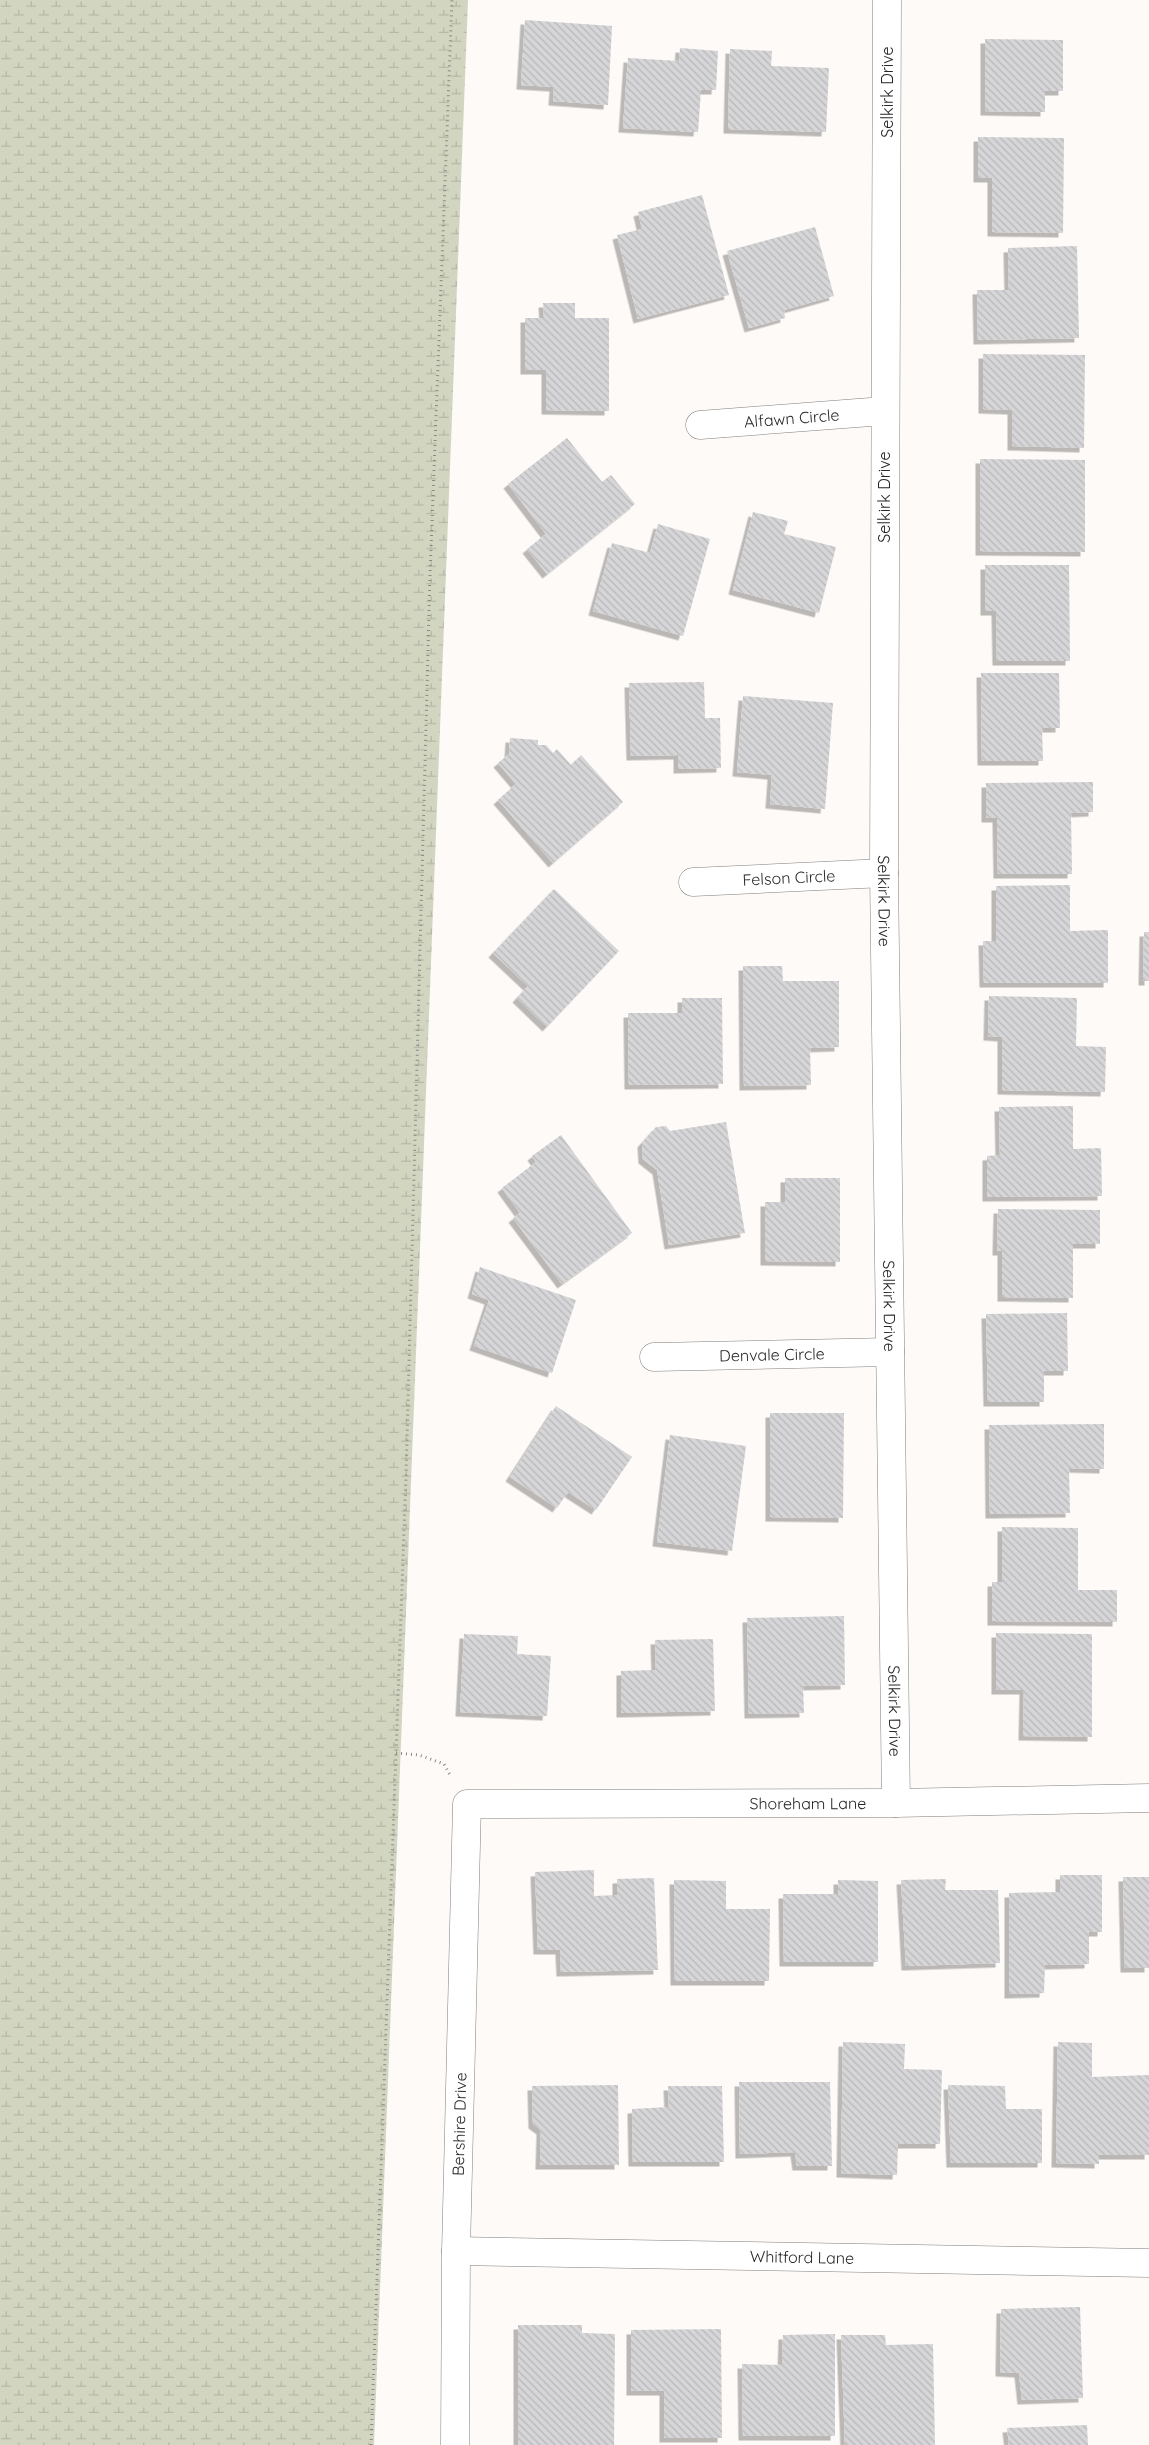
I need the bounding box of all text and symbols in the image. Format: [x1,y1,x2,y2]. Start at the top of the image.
street label: Selkirk Drive [877,46,897,138]
street label: Alfawn Circle [743,404,840,432]
street label: Selkirk Drive [874,451,894,543]
street label: Selkirk Drive [874,855,895,947]
street label: Felson Circle [742,865,836,890]
street label: Selkirk Drive [879,1260,900,1352]
street label: Denvale Circle [719,1343,825,1366]
street label: Selkirk Drive [884,1665,905,1757]
street label: Shoreham Lane [749,1793,866,1813]
street label: Bershire Drive [448,2072,470,2176]
street label: Whitford Lane [750,2246,854,2268]

